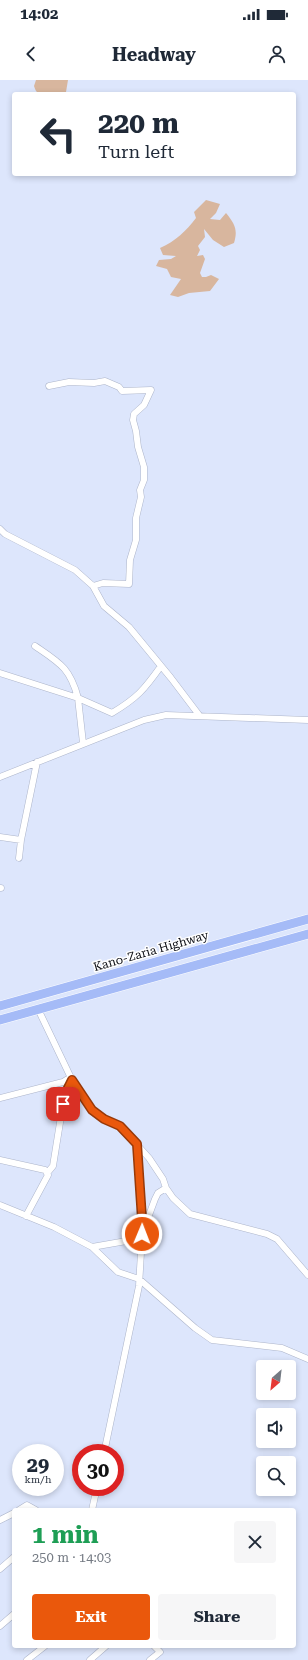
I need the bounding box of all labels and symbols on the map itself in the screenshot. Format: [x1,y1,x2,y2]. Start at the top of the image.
street label: Kano-Zaria Highway [92,928,211,974]
pin [46,1087,80,1121]
position arrow [121,1213,163,1255]
north arrow [256,1360,296,1400]
speed limit sign: 30 [72,1444,124,1496]

